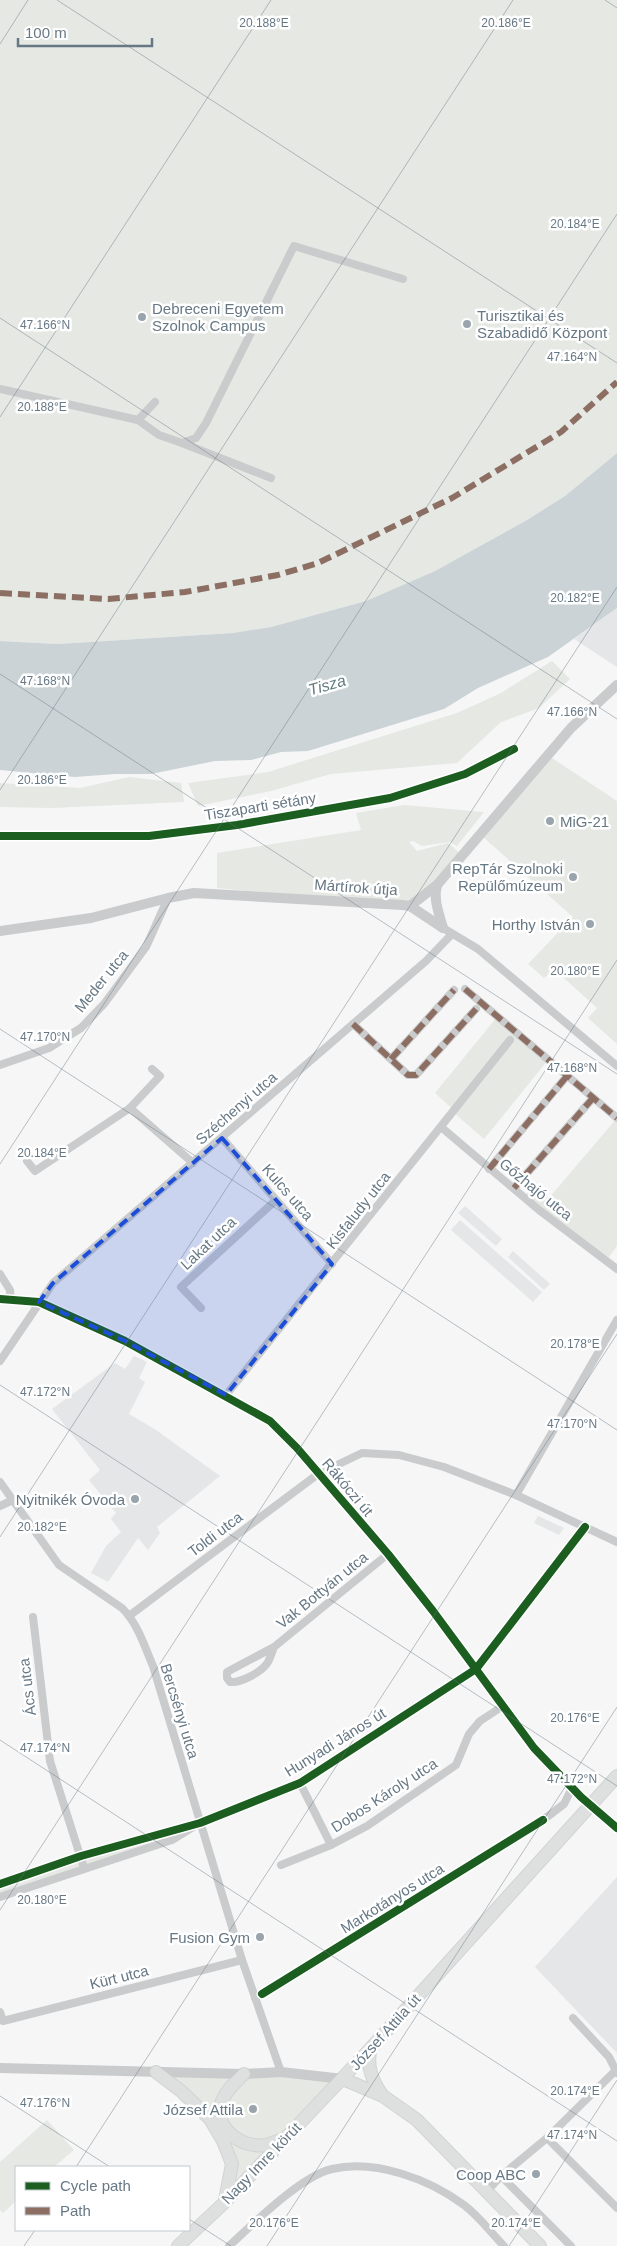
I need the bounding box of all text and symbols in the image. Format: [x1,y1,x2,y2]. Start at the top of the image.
scale bar [18,15,151,47]
text: 20.188°E [239,16,289,30]
text: 20.186°E [481,16,531,30]
text: 100 m [25,24,67,41]
text: 20.184°E [550,217,600,231]
place label: Debreceni Egyetem Szolnok Campus [152,300,284,334]
place label: Turisztikai és Szabadidő Központ [477,307,608,341]
marker: Debreceni Egyetem Szolnok Campus [136,311,148,323]
text: 47.166°N [20,318,70,332]
marker: Turisztikai és Szabadidő Központ [461,318,473,330]
text: 47.164°N [547,350,597,364]
text: 20.188°E [17,400,67,414]
text: 20.182°E [550,591,600,605]
water label: Tisza [306,672,348,698]
text: 47.168°N [20,674,70,688]
text: 47.166°N [547,705,597,719]
text: 20.186°E [17,773,67,787]
street label: Tiszaparti sétány [203,789,318,823]
place label: MiG-21 [560,813,609,830]
marker: MiG-21 [544,815,556,827]
place label: RepTár Szolnoki Repülőmúzeum [452,860,563,894]
marker: RepTár Szolnoki Repülőmúzeum [567,871,579,883]
street label: Mártírok útja [314,876,399,898]
place label: Horthy István [492,916,580,933]
marker: Horthy István [584,918,596,930]
street label: Meder utca [71,946,132,1016]
text: 20.180°E [550,964,600,978]
text: 47.170°N [20,1030,70,1044]
text: 47.168°N [547,1061,597,1075]
street label: Széchenyi utca [192,1068,280,1148]
text: 20.184°E [17,1146,67,1160]
street label: Gőzhajó utca [496,1155,576,1224]
street label: Kulcs utca [259,1160,318,1224]
street label: Kisfaludy utca [323,1167,394,1252]
street label: Lakat utca [177,1213,240,1273]
text: 20.178°E [550,1337,600,1351]
text: 47.172°N [20,1385,70,1399]
text: 47.170°N [547,1417,597,1431]
street label: Rákóczi út [319,1455,378,1520]
place label: Nyitnikék Óvoda [16,1491,126,1508]
marker: Nyitnikék Óvoda [129,1493,141,1505]
street label: Toldi utca [185,1508,246,1560]
text: 20.182°E [17,1520,67,1534]
street label: Vak Bottyán utca [273,1548,371,1632]
street label: Ács utca [15,1657,39,1717]
street label: Bercsényi utca [157,1661,203,1761]
street label: Hunyadi János út [281,1704,389,1780]
text: 20.176°E [550,1711,600,1725]
text: 47.174°N [20,1741,70,1755]
street label: Dobos Károly utca [328,1754,441,1836]
text: 47.172°N [547,1772,597,1786]
street label: Markotányos utca [337,1859,447,1937]
text: 20.180°E [17,1893,67,1907]
place label: Fusion Gym [169,1929,250,1946]
marker: Fusion Gym [254,1931,266,1943]
street label: Kürt utca [88,1961,151,1993]
street label: József Attila út [346,1990,424,2074]
text: 20.174°E [550,2084,600,2098]
text: 47.176°N [20,2096,70,2110]
place label: József Attila [163,2101,244,2118]
marker: József Attila [247,2103,259,2115]
street label: Nagy Imre körút [218,2118,305,2207]
text: 47.174°N [547,2128,597,2142]
legend [15,2166,190,2231]
place label: Coop ABC [456,2166,526,2183]
marker: Coop ABC [530,2168,542,2180]
text: Cycle path [60,2177,131,2194]
text: Path [60,2202,91,2219]
text: 20.176°E [249,2216,299,2230]
text: 20.174°E [491,2216,541,2230]

